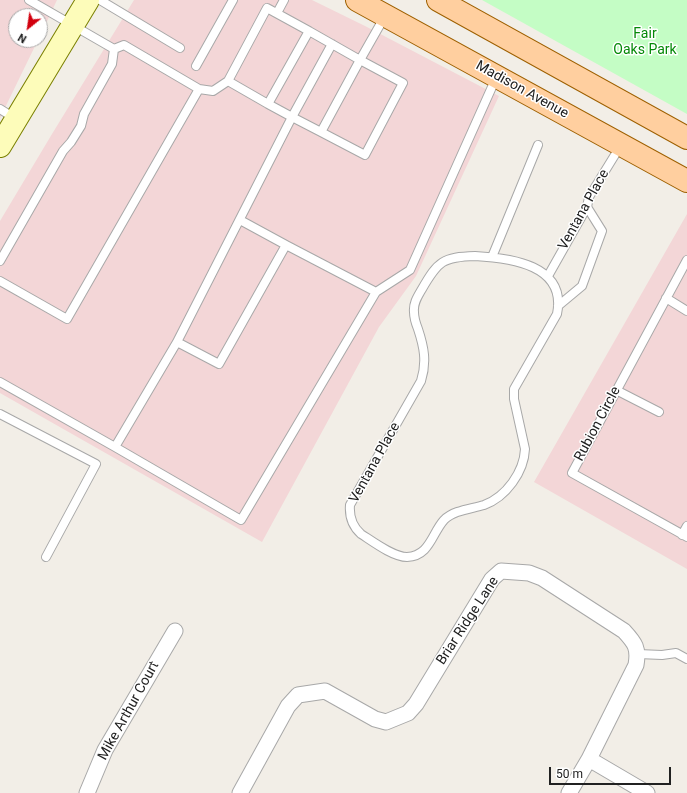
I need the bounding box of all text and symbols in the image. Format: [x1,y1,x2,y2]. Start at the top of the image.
north arrow [8,8,48,48]
park label: Fair Oaks Park [613,26,677,58]
text: N [16,30,29,46]
street label: Madison Avenue [473,58,571,122]
street label: Ventana Place [555,167,613,253]
street label: Rubion Circle [571,384,625,464]
street label: Ventana Place [346,420,404,506]
street label: Briar Ridge Lane [433,574,503,668]
street label: Mike Arthur Court [95,659,163,763]
scale bar [551,759,673,785]
text: 50 m [556,767,583,781]

